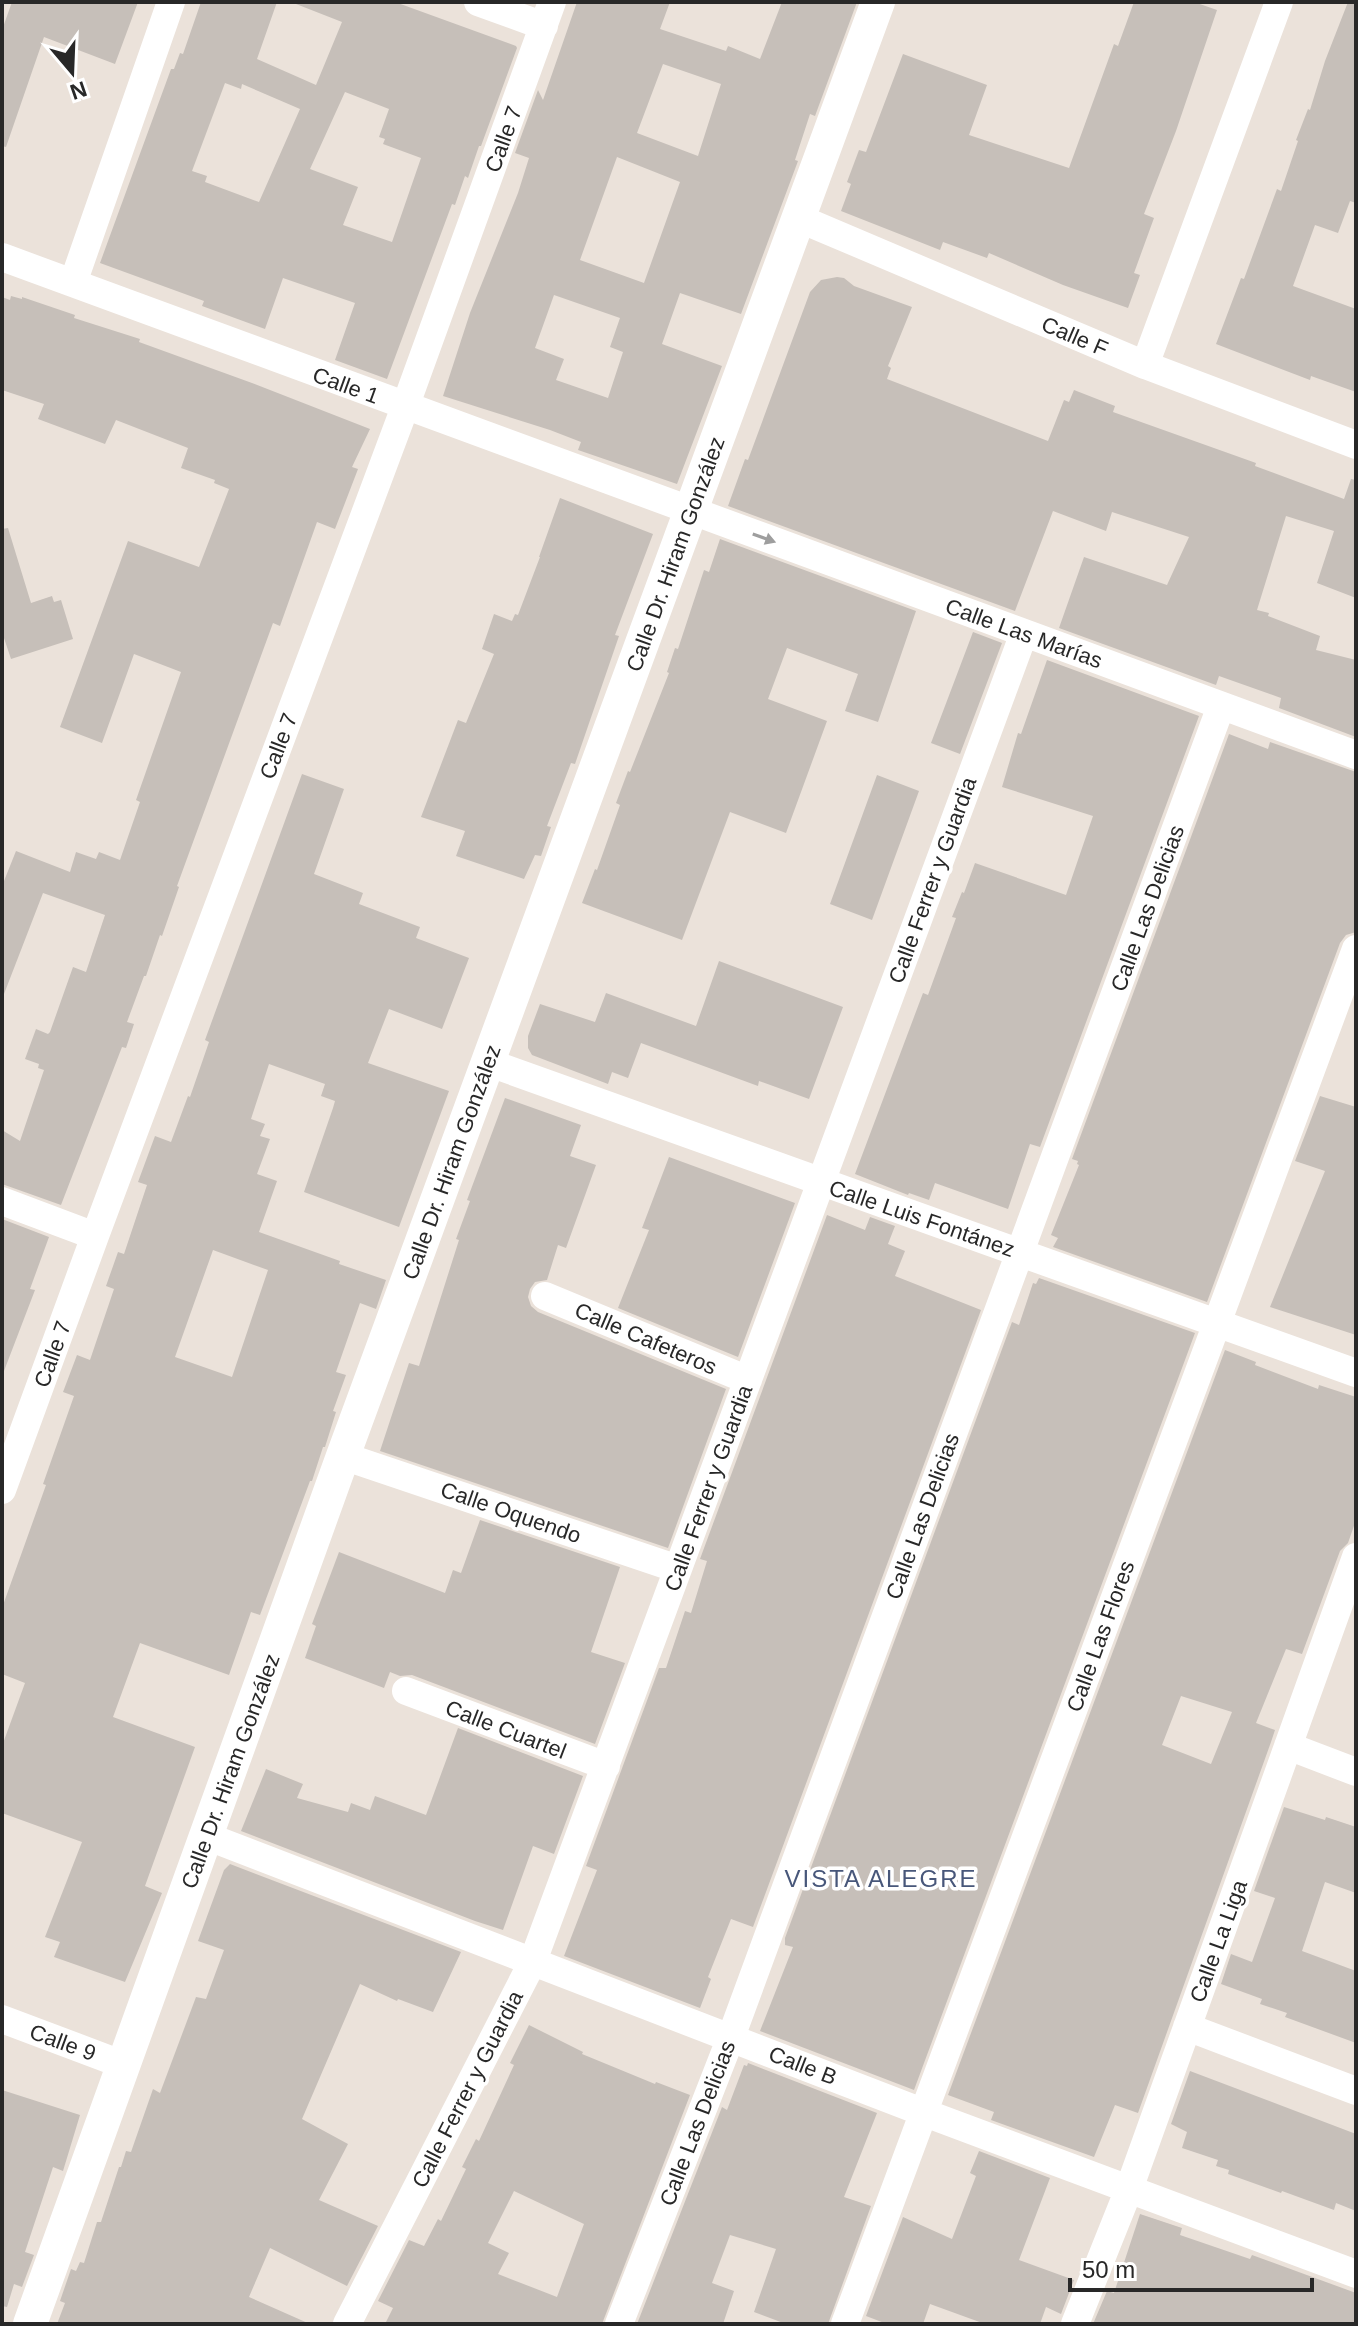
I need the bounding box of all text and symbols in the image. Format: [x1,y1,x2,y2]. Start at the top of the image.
north arrow [32,32,112,112]
text: N [67,76,90,105]
street label: Calle 7 [480,103,527,176]
street label: Calle F [1038,311,1112,362]
street label: Calle 1 [309,362,382,409]
street label: Calle Dr. Hiram González [621,433,730,675]
one-way arrow [753,532,777,545]
street label: Calle Las Marías [942,593,1106,673]
street label: Calle 7 [255,710,302,783]
street label: Calle Ferrer y Guardia [884,773,982,987]
street label: Calle Las Delicias [1106,822,1189,995]
street label: Calle Dr. Hiram González [397,1041,506,1283]
street label: Calle Luis Fontánez [826,1175,1018,1262]
street label: Calle Cafeteros [571,1297,720,1380]
street label: Calle 7 [29,1318,76,1391]
street label: Calle Ferrer y Guardia [660,1381,758,1595]
street label: Calle Las Delicias [881,1430,964,1603]
street label: Calle Oquendo [437,1477,584,1548]
street label: Calle Las Flores [1062,1557,1139,1715]
street label: Calle Dr. Hiram González [176,1650,285,1892]
street label: Calle Cuartel [442,1695,570,1764]
district label: VISTA ALEGRE [785,1865,977,1892]
street label: Calle La Liga [1185,1876,1252,2006]
street label: Calle Ferrer y Guardia [407,1986,528,2192]
street label: Calle 9 [26,2019,99,2066]
street label: Calle Las Delicias [654,2037,740,2209]
street label: Calle B [765,2041,840,2090]
scale bar [1070,2242,1312,2292]
text: 50 m [1082,2256,1135,2283]

